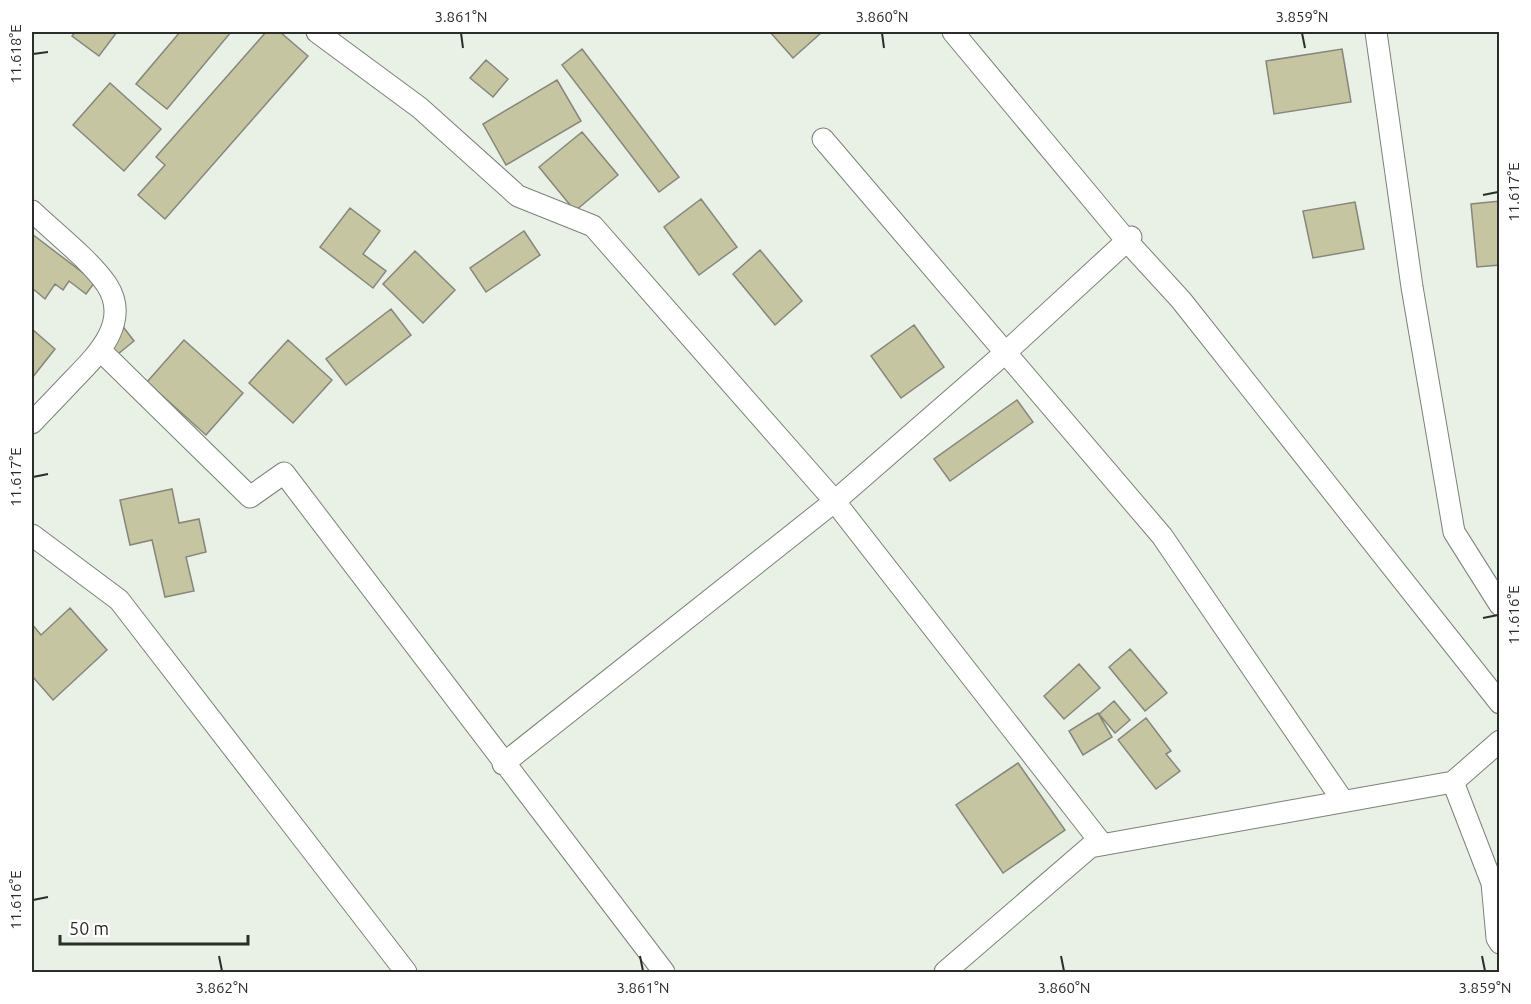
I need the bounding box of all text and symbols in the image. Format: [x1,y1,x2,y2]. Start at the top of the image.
text: 3.861°N [434,8,488,25]
text: 3.860°N [855,8,909,25]
text: 3.859°N [1275,8,1329,25]
text: 11.618°E [7,24,24,84]
text: 11.617°E [1505,162,1522,222]
text: 11.617°E [7,447,24,507]
text: 11.616°E [1505,585,1522,645]
text: 11.616°E [7,870,24,930]
scale bar [60,908,248,946]
text: 50 m [69,918,109,938]
text: 3.862°N [195,979,249,996]
text: 3.861°N [616,979,670,996]
text: 3.860°N [1037,979,1091,996]
text: 3.859°N [1458,979,1512,996]

